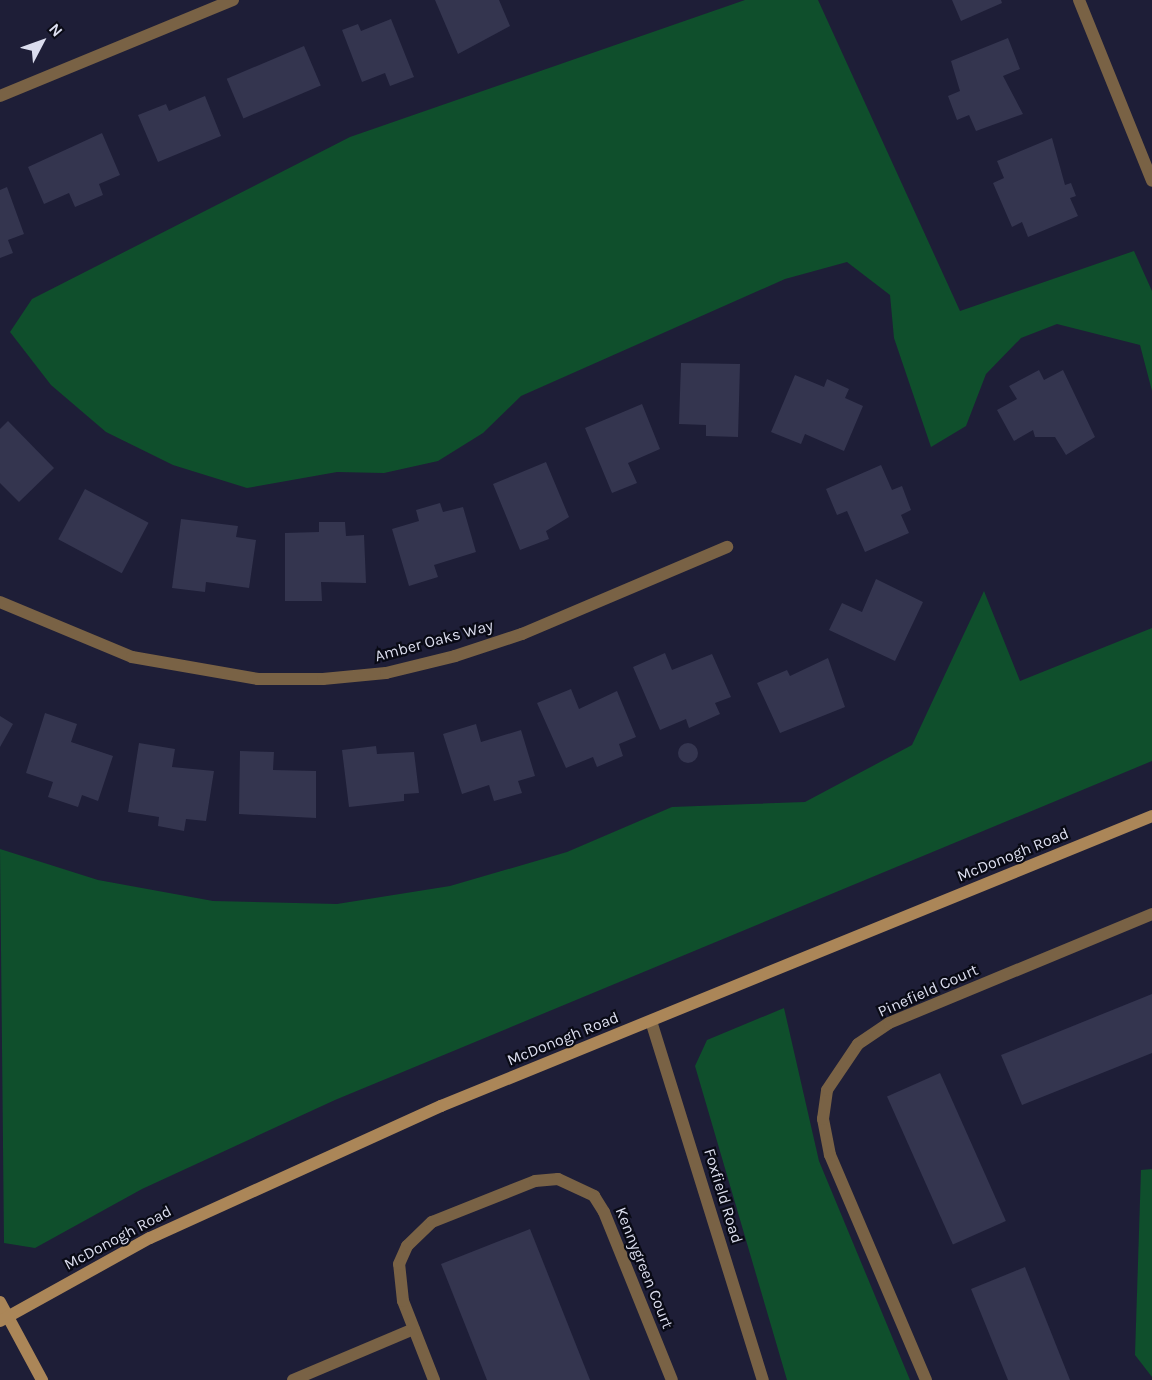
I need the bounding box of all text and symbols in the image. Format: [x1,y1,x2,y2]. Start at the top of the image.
north arrow [12,12,72,72]
text: N [45,19,67,40]
street label: Amber Oaks Way [373,616,495,666]
street label: McDonogh Road [954,824,1072,886]
street label: Pinefield Court [875,960,981,1022]
street label: McDonogh Road [504,1008,622,1070]
street label: Foxfield Road [700,1146,746,1246]
street label: McDonogh Road [61,1202,175,1274]
street label: Kennygreen Court [611,1204,677,1332]

